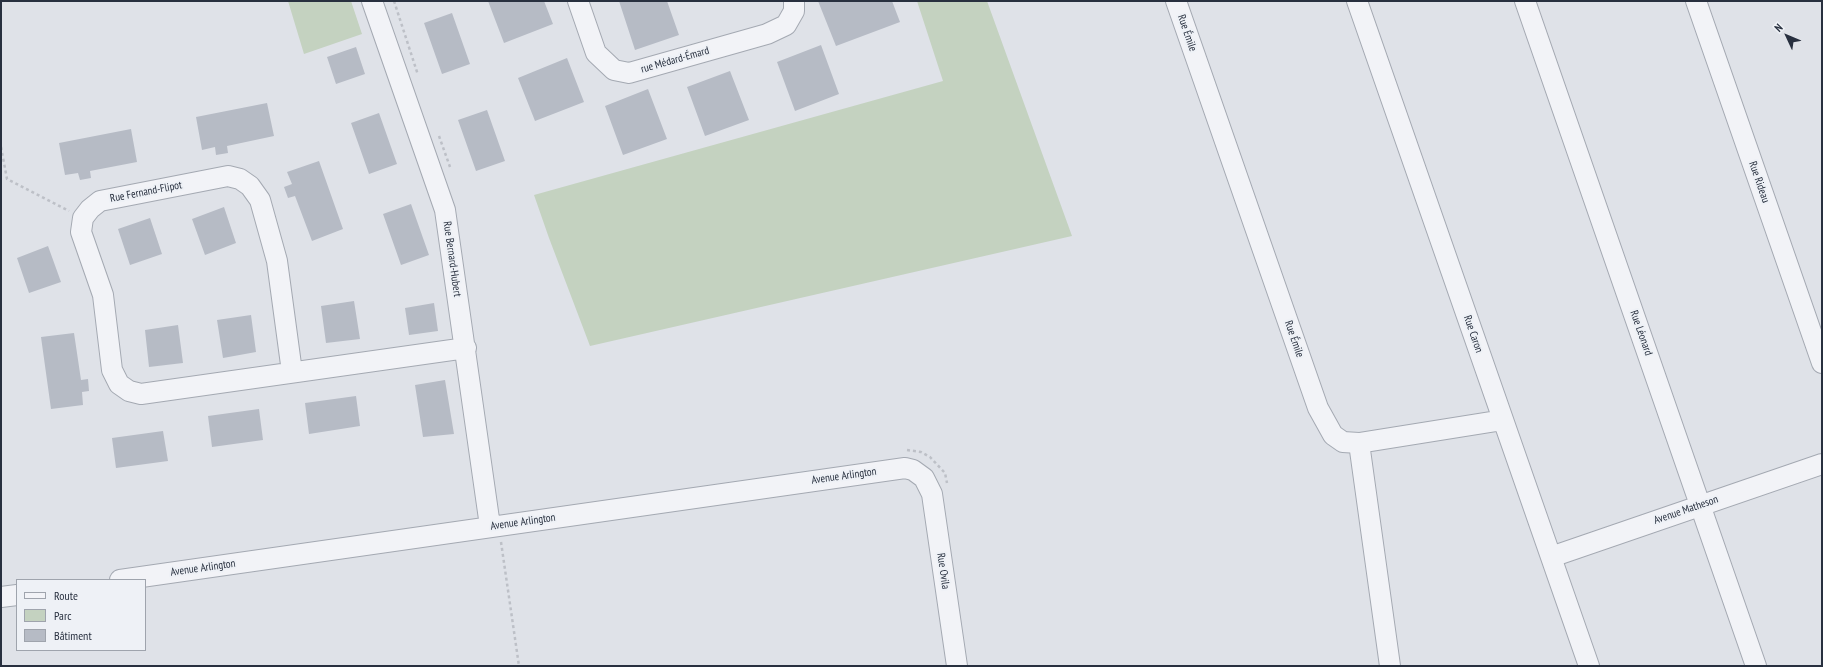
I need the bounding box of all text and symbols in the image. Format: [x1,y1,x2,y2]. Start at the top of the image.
street label: Rue Émile [1175,13,1199,53]
north arrow [1767,16,1807,56]
text: N [1771,21,1785,35]
street label: rue Médard-Émard [639,44,711,76]
street label: Rue Rideau [1746,159,1772,205]
street label: Rue Fernand-Flipot [109,179,183,205]
street label: Rue Bernard-Hubert [440,220,464,298]
street label: Rue Léonard [1627,309,1655,357]
street label: Rue Caron [1460,313,1486,355]
street label: Rue Émile [1282,319,1306,359]
street label: Avenue Arlington [811,465,877,487]
street label: Avenue Matheson [1652,493,1720,527]
street label: Avenue Arlington [490,511,556,533]
street label: Rue Ovila [934,552,952,590]
street label: Avenue Arlington [170,557,236,579]
legend [16,579,146,651]
text: Route [54,588,78,603]
text: Parc [54,608,71,623]
text: Bâtiment [54,628,92,643]

